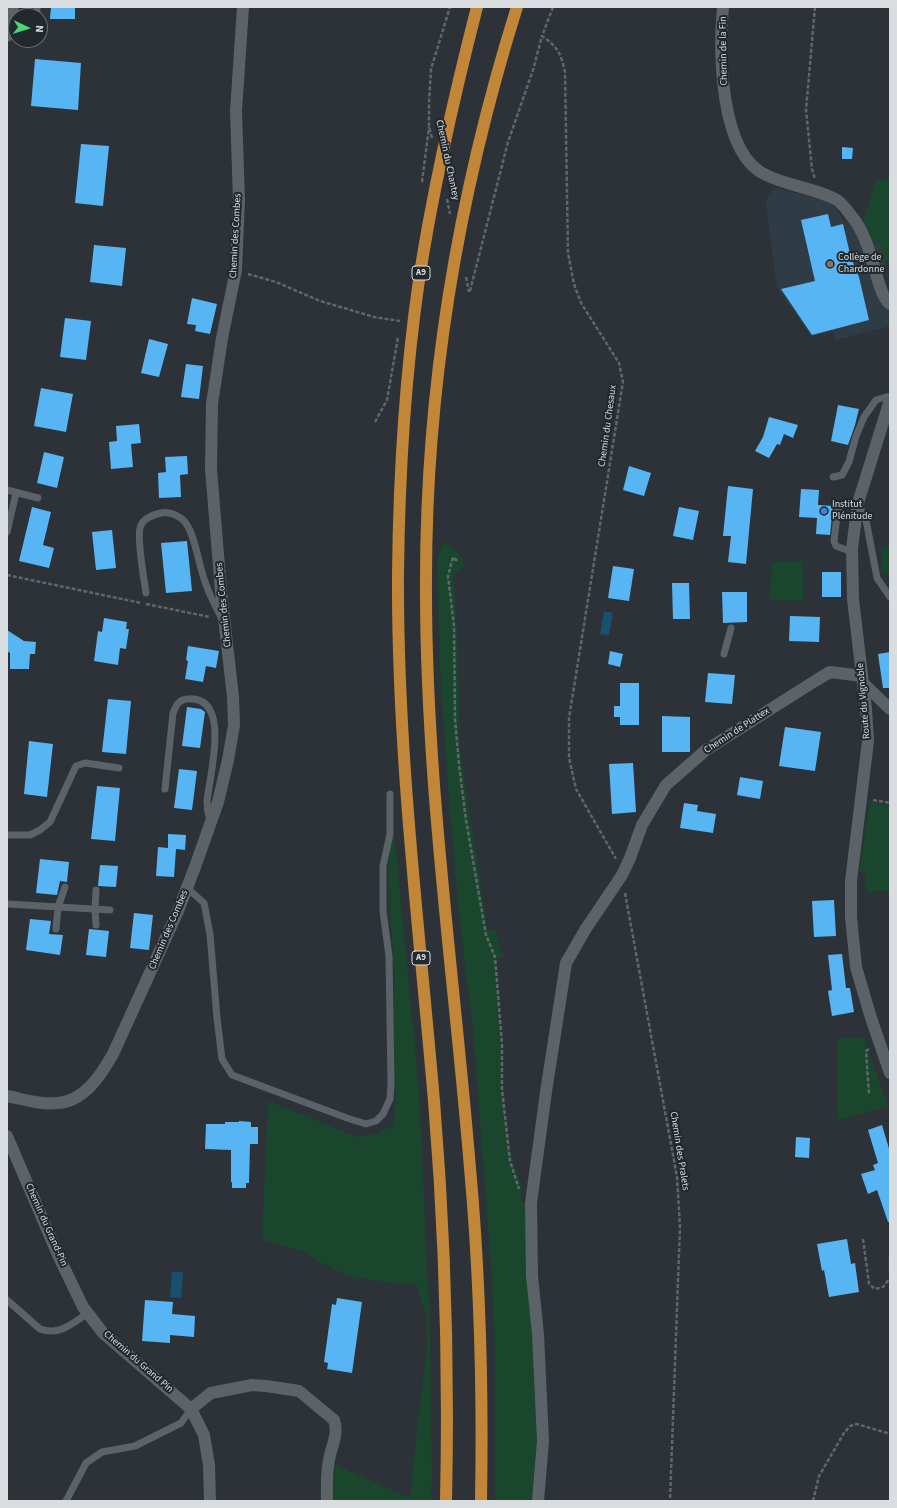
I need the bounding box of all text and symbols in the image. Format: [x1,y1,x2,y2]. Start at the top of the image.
north arrow [8,8,48,48]
street label: Chemin de la Fin [717,16,731,86]
text: N [32,25,47,33]
street label: Chemin du Chantey [433,119,461,201]
street label: Chemin des Combes [228,193,244,279]
place label: Collège de Chardonne [838,252,884,276]
marker: Collège de Chardonne [825,259,835,269]
road number: A9 [412,266,430,280]
street label: Chemin du Chesaux [596,384,620,468]
place label: Institut Plénitude [832,499,872,522]
marker: Institut Plénitude [819,506,829,516]
street label: Chemin des Combes [214,562,234,648]
street label: Route du Vignoble [855,663,873,739]
street label: Chemin de Plattex [702,705,772,757]
street label: Chemin des Combes [147,888,191,972]
road number: A9 [412,951,430,965]
street label: Chemin des Pralets [667,1111,691,1191]
street label: Chemin du Grand-Pin [22,1182,70,1268]
street label: Chemin du Grand Pin [101,1328,175,1396]

